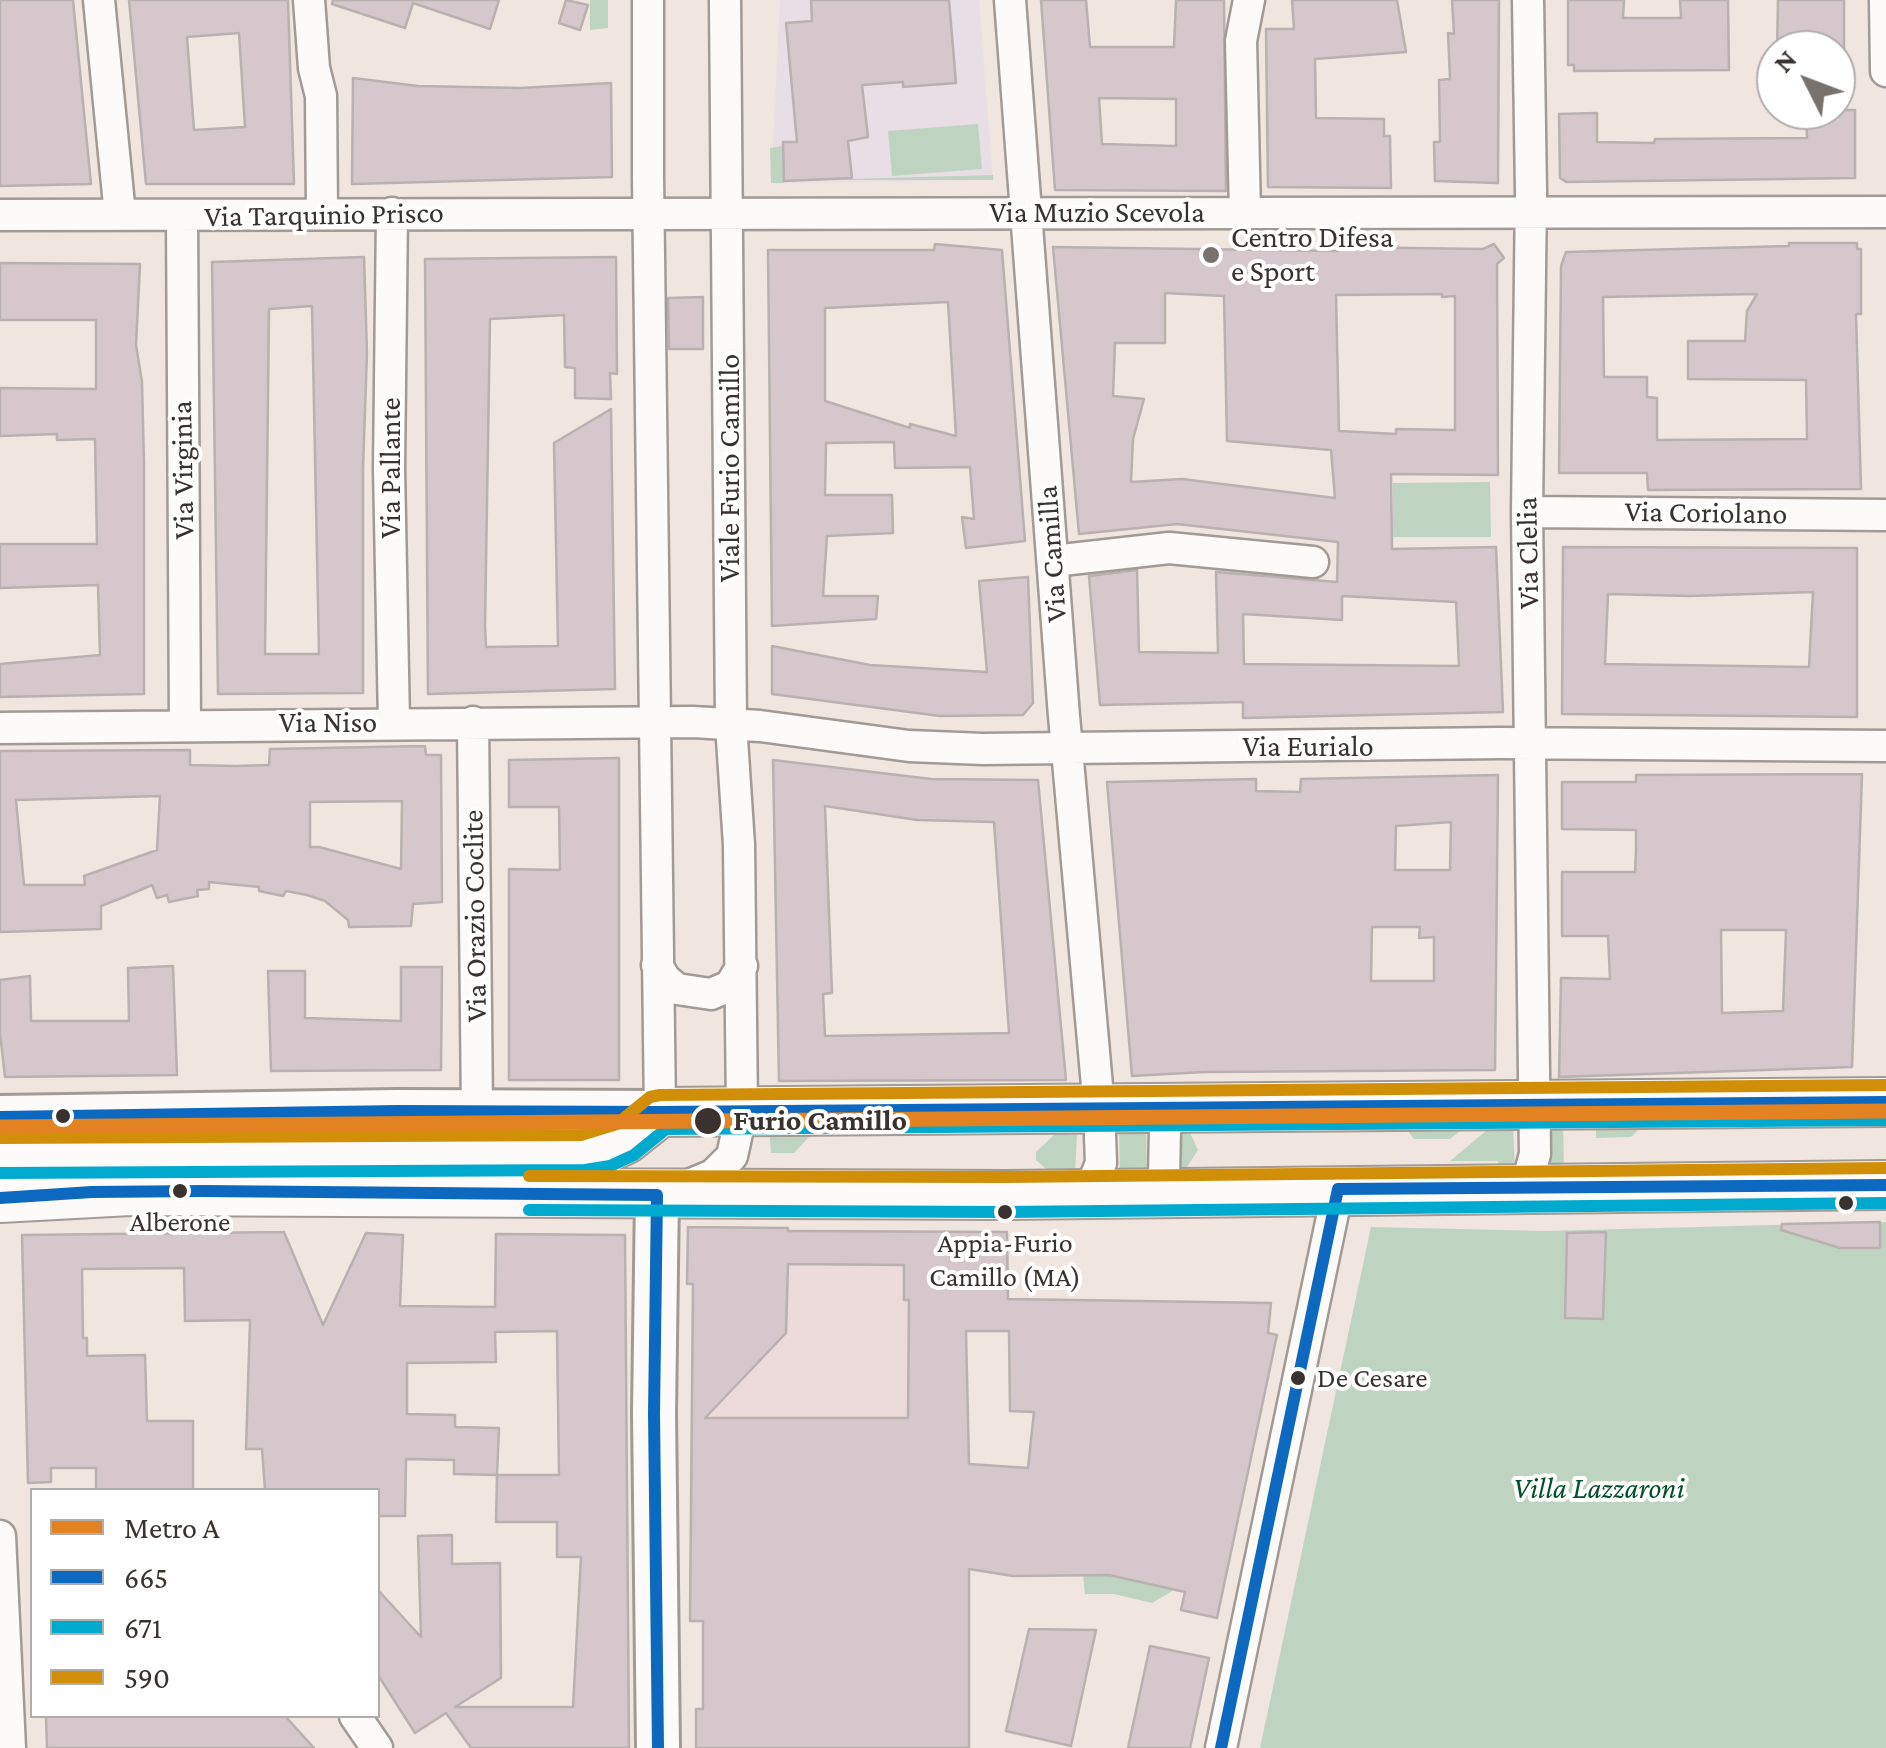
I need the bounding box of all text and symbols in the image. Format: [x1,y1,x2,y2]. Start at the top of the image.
north arrow [1756,30,1856,130]
text: N [1767,43,1803,78]
street label: Via Tarquinio Prisco [204,195,444,235]
street label: Via Muzio Scevola [989,195,1205,231]
place label: Centro Difesa e Sport [1231,220,1394,290]
marker: Centro Difesa e Sport [1200,244,1222,266]
street label: Viale Furio Camillo [712,354,748,582]
street label: Via Pallante [373,397,409,539]
street label: Via Virginia [164,400,202,540]
street label: Via Camilla [1029,484,1075,624]
street label: Via Coriolano [1624,494,1788,532]
street label: Via Clelia [1509,497,1547,609]
street label: Via Niso [279,705,377,741]
street label: Via Eurialo [1242,729,1374,765]
street label: Via Orazio Coclite [455,809,495,1023]
place label: Furio Camillo [733,1103,907,1139]
marker: Furio Camillo [692,1105,724,1137]
unlabelled marker [53,1106,73,1126]
marker: Alberone [170,1181,190,1201]
unlabelled marker [1836,1193,1856,1213]
marker: Appia-Furio Camillo (MA) [995,1202,1015,1222]
place label: Alberone [130,1205,230,1239]
place label: Appia-Furio Camillo (MA) [929,1226,1081,1292]
place label: De Cesare [1317,1361,1427,1395]
marker: De Cesare [1288,1368,1308,1388]
park label: Villa Lazzaroni [1513,1471,1685,1507]
legend [30,1488,380,1718]
text: Metro A [124,1511,220,1544]
text: 665 [124,1561,168,1594]
text: 671 [124,1611,162,1644]
text: 590 [124,1661,170,1694]

